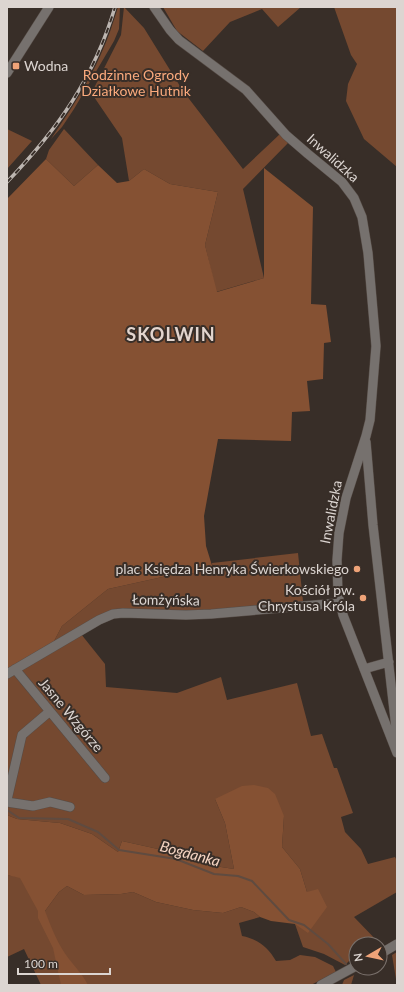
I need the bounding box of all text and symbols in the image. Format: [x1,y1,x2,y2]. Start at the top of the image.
place label: Wodna [24,57,68,74]
marker: Wodna [11,61,21,71]
park label: Rodzinne Ogrody Działkowe Hutnik [81,66,192,99]
street label: Inwalidzka [304,130,363,186]
district label: SKOLWIN [126,323,216,345]
street label: Inwalidzka [316,479,345,545]
place label: plac Księdza Henryka Świerkowskiego [116,560,349,577]
marker: plac Księdza Henryka Świerkowskiego [352,564,362,574]
place label: Kościół pw. Chrystusa Króla [258,581,355,614]
street label: Łomżyńska [132,590,200,609]
marker: Kościół pw. Chrystusa Króla [358,593,368,603]
street label: Jasne Wzgórze [35,674,107,755]
water label: Bogdanka [158,836,223,870]
north arrow [348,936,388,976]
scale bar [18,950,110,976]
text: N [351,952,365,963]
text: 100 m [24,956,58,971]

